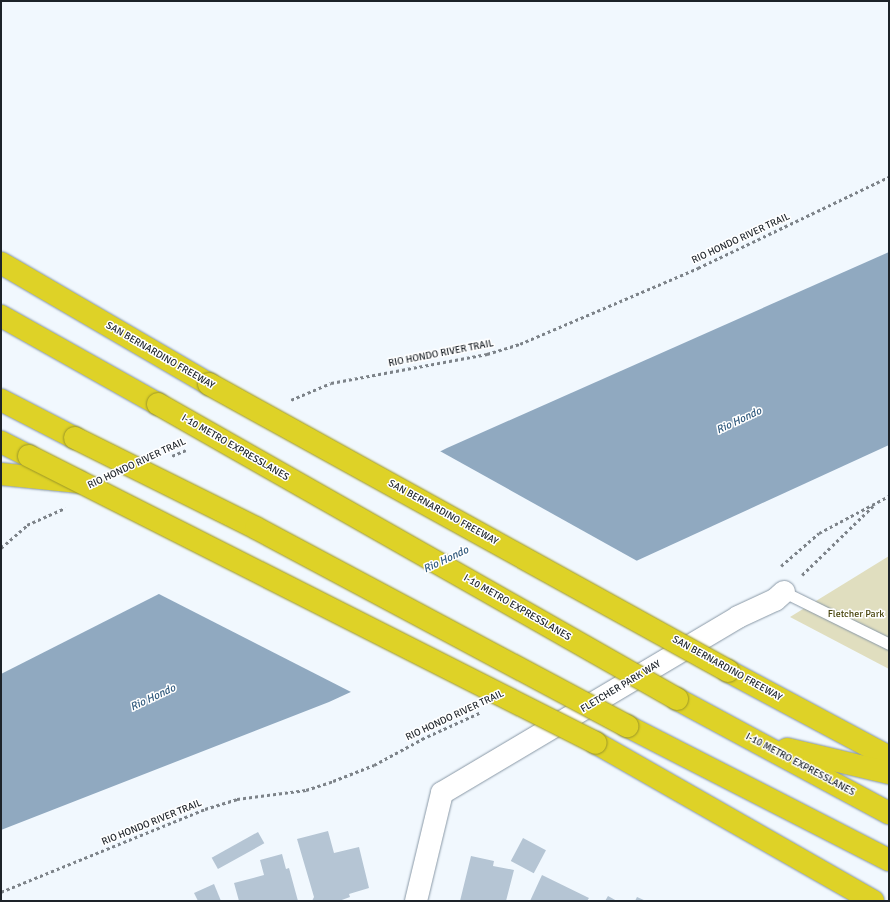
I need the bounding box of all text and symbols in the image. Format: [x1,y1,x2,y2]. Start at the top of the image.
street label: RIO HONDO RIVER TRAIL [690,211,792,267]
street label: SAN BERNARDINO FREEWAY [103,320,217,392]
street label: RIO HONDO RIVER TRAIL [387,338,495,370]
water label: Rio Hondo [714,405,764,437]
street label: I-10 METRO EXPRESSLANES [179,412,291,484]
street label: RIO HONDO RIVER TRAIL [86,436,188,492]
street label: SAN BERNARDINO FREEWAY [386,478,500,548]
water label: Rio Hondo [421,544,471,576]
street label: I-10 METRO EXPRESSLANES [461,572,573,644]
park label: Fletcher Park [828,609,884,621]
street label: SAN BERNARDINO FREEWAY [670,634,784,704]
street label: FLETCHER PARK WAY [579,658,663,716]
water label: Rio Hondo [128,682,178,714]
street label: RIO HONDO RIVER TRAIL [404,688,506,744]
street label: I-10 METRO EXPRESSLANES [743,731,857,799]
street label: RIO HONDO RIVER TRAIL [100,797,204,849]

